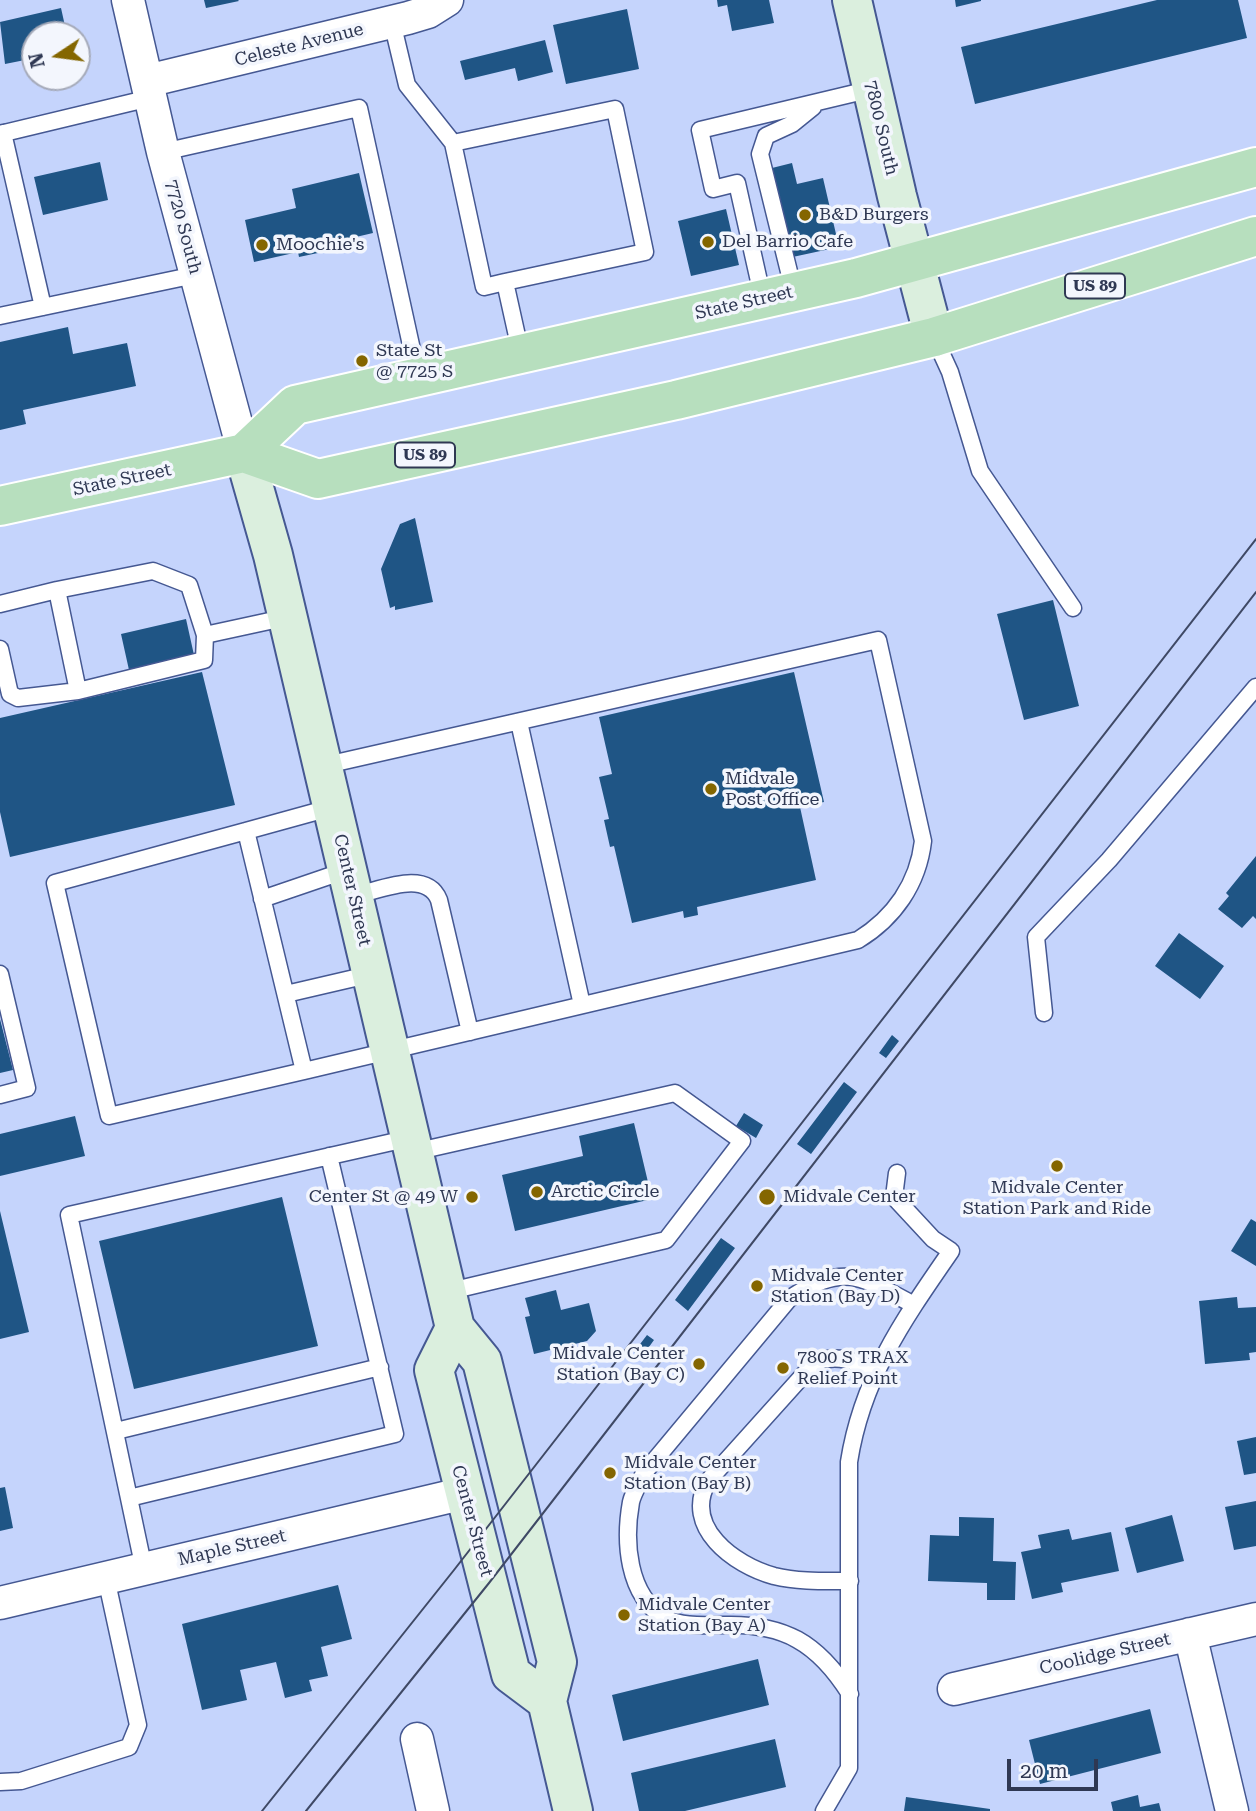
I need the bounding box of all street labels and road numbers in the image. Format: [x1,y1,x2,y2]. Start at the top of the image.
street label: Celeste Avenue [232,19,366,71]
street label: 7800 South [860,78,902,178]
street label: 7720 South [160,177,206,277]
road number: US 89 [1065,274,1125,298]
street label: State Street [693,281,795,325]
road number: US 89 [395,442,455,468]
street label: State Street [71,459,173,501]
street label: Center Street [329,832,375,948]
street label: Center Street [447,1463,497,1579]
street label: Maple Street [176,1525,288,1571]
street label: Coolidge Street [1037,1628,1173,1680]

